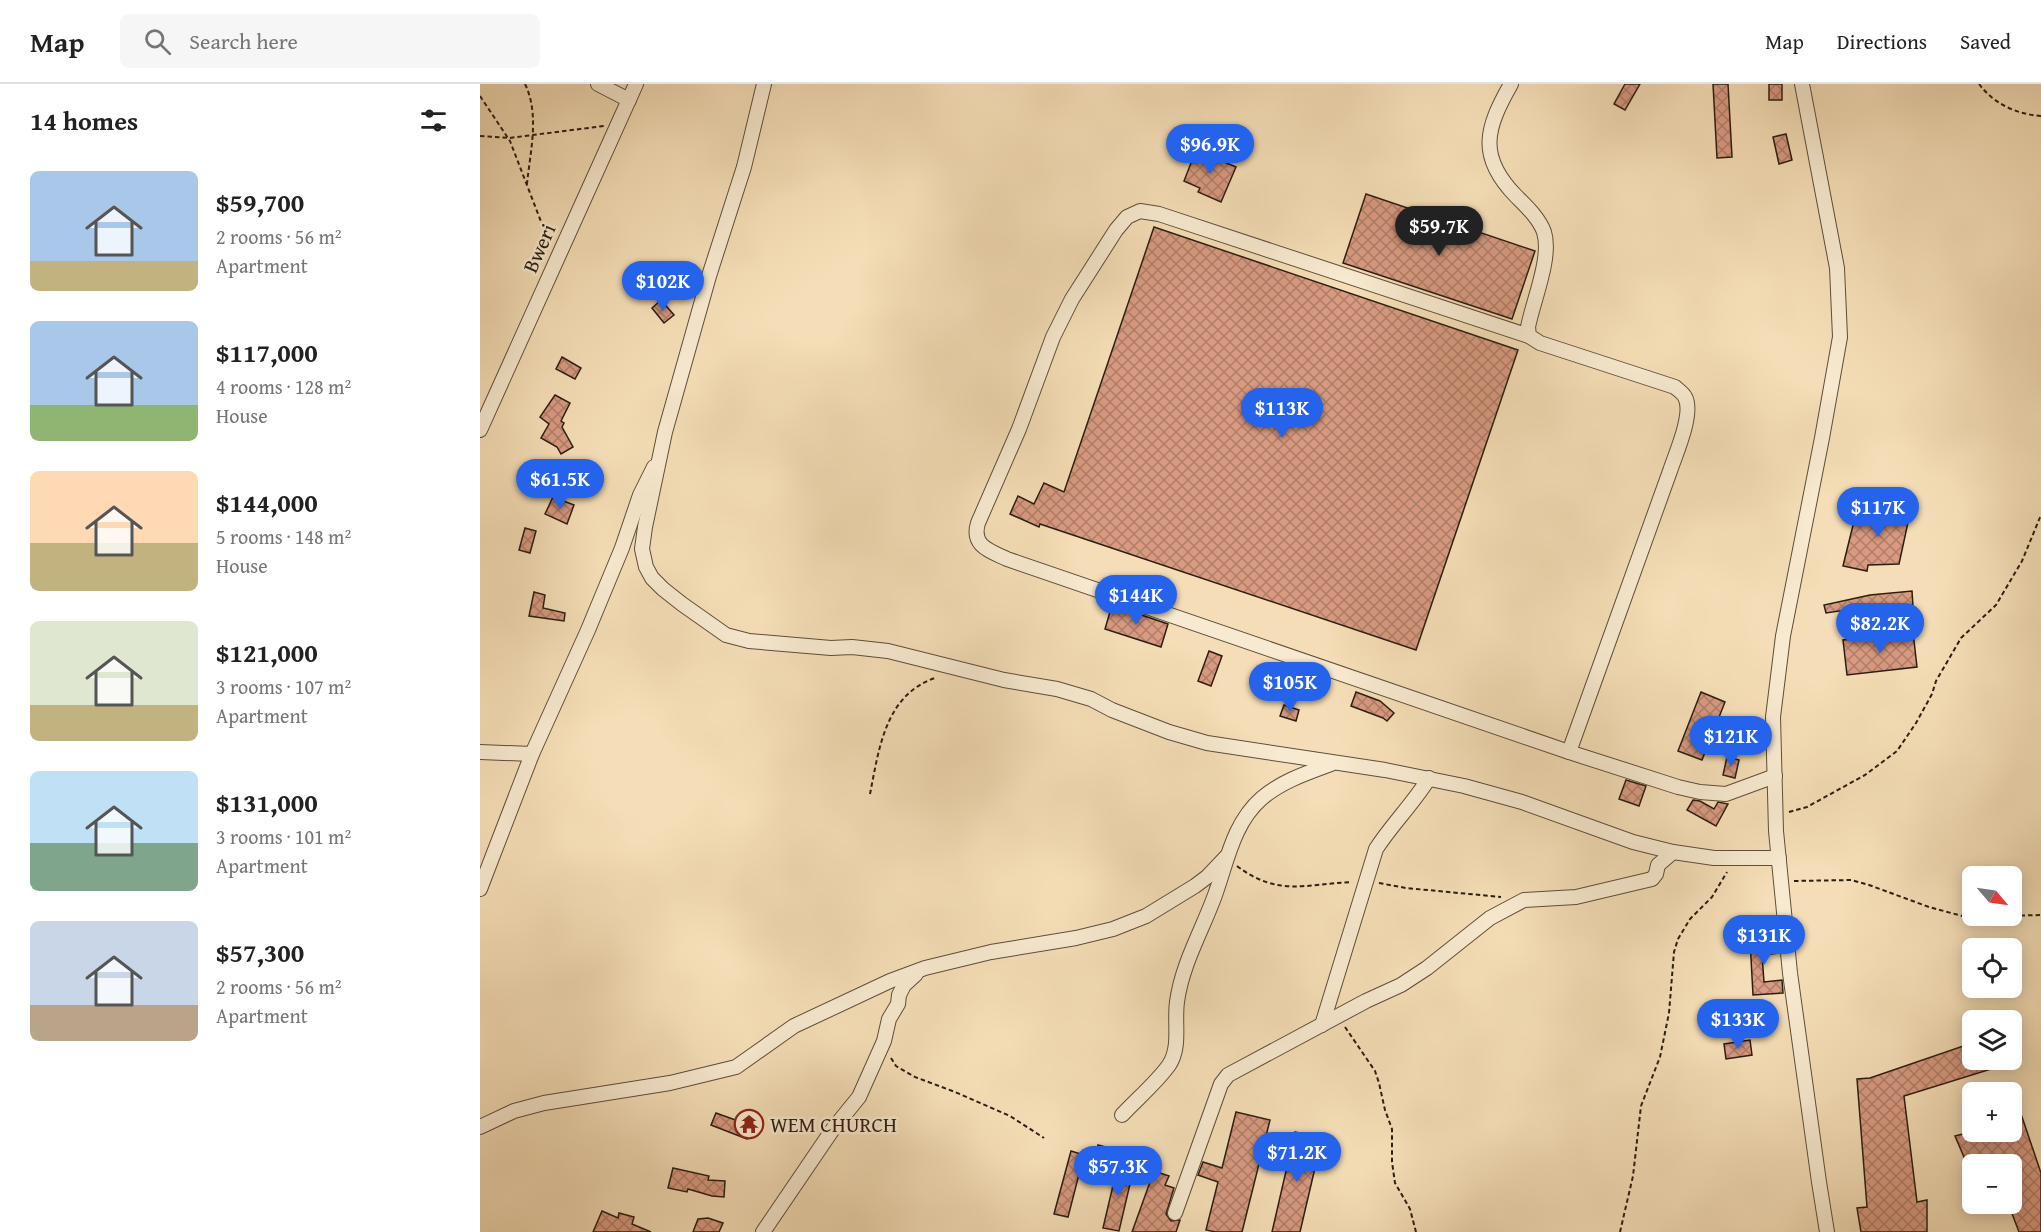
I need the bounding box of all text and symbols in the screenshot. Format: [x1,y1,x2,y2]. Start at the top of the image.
search box [120,14,540,68]
text: Map [30,21,84,62]
icon: search [141,25,174,58]
text: Search here [189,25,298,57]
text: Map [1765,26,1804,57]
text: Directions [1837,26,1927,57]
text: Saved [1960,26,2011,57]
text: 14 homes [30,101,138,140]
icon: filters [417,104,450,137]
pin: $96.9K [1161,124,1259,175]
text: $96.9K [1180,129,1240,158]
text: $59,700 [216,183,304,222]
icon: home [78,195,150,267]
pin: $59.7K [1390,206,1488,257]
text: $59.7K [1409,211,1469,240]
street label: Bweri [515,218,564,278]
text: 2 rooms · 56 m² [216,222,342,251]
text: Apartment [216,251,308,280]
pin: $102K [621,261,705,312]
text: $102K [636,266,690,295]
text: $117,000 [216,333,318,372]
icon: home [78,345,150,417]
text: 4 rooms · 128 m² [216,372,351,401]
pin: $113K [1240,388,1324,439]
text: $113K [1255,393,1309,422]
text: House [216,401,268,430]
pin: $61.5K [511,459,609,510]
text: $61.5K [530,464,590,493]
text: $144,000 [216,483,318,522]
pin: $117K [1836,487,1920,538]
text: $117K [1851,492,1905,521]
icon: home [78,495,150,567]
text: 5 rooms · 148 m² [216,522,351,551]
text: House [216,551,268,580]
pin: $144K [1094,575,1178,626]
text: $144K [1109,580,1163,609]
pin: $82.2K [1831,603,1929,654]
text: $82.2K [1850,608,1910,637]
text: $121,000 [216,633,318,672]
icon: home [78,645,150,717]
pin: $105K [1248,662,1332,713]
text: $105K [1263,667,1317,696]
text: 3 rooms · 107 m² [216,672,351,701]
text: Apartment [216,701,308,730]
pin: $121K [1689,716,1773,767]
text: $121K [1704,721,1758,750]
text: $131,000 [216,783,318,822]
icon: home [78,795,150,867]
text: 3 rooms · 101 m² [216,822,351,851]
text: Apartment [216,851,308,880]
north arrow [1962,866,2022,926]
map controls [1962,866,2022,1214]
pin: $131K [1722,915,1806,966]
text: $131K [1737,920,1791,949]
text: $57,300 [216,933,304,972]
button: locate [1962,938,2022,998]
icon: home [78,945,150,1017]
text: 2 rooms · 56 m² [216,972,342,1001]
pin: $133K [1696,999,1780,1050]
text: Apartment [216,1001,308,1030]
text: $133K [1711,1004,1765,1033]
button: layers [1962,1010,2022,1070]
button: + [1962,1082,2022,1142]
temple icon: WEM CHURCH [733,1108,765,1140]
place label: WEM CHURCH [770,1109,897,1140]
pin: $71.2K [1248,1132,1346,1183]
text: $71.2K [1267,1137,1327,1166]
pin: $57.3K [1069,1146,1167,1197]
text: $57.3K [1088,1151,1148,1180]
button: − [1962,1154,2022,1214]

